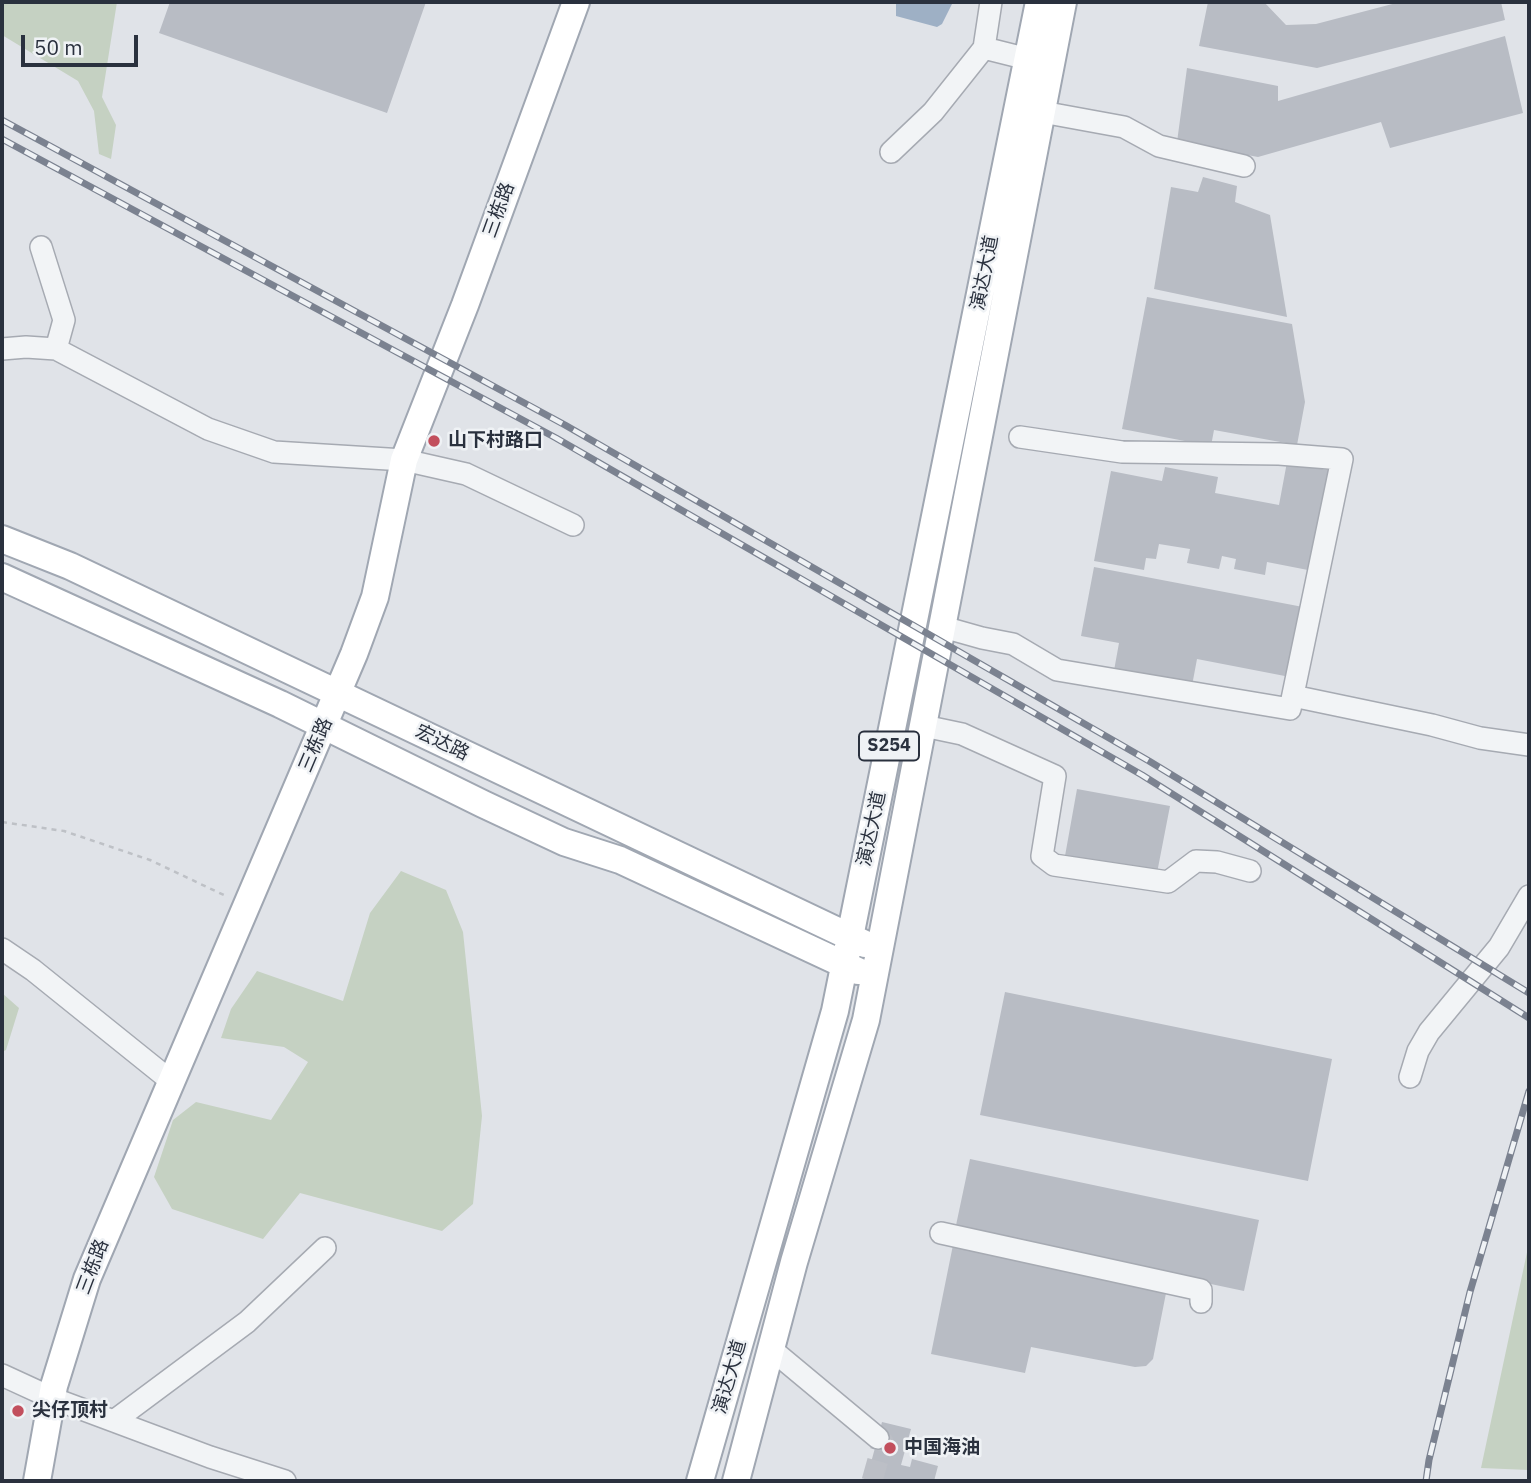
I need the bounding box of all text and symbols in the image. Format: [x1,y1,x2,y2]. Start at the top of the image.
scale bar [24,21,142,65]
text: 50 m [34,33,83,61]
street label: 三栋路 [479,179,519,241]
street label: 演达大道 [967,234,1003,312]
place label: 山下村路口 [448,430,543,452]
marker: 山下村路口 [426,433,442,449]
street label: 三栋路 [294,714,338,776]
street label: 宏达路 [411,720,473,766]
road number: S254 [859,732,919,760]
street label: 演达大道 [853,789,891,869]
street label: 三栋路 [72,1236,114,1298]
street label: 演达大道 [709,1337,751,1417]
place label: 尖仔顶村 [32,1400,108,1422]
marker: 尖仔顶村 [10,1403,26,1419]
place label: 中国海油 [904,1437,980,1459]
marker: 中国海油 [882,1440,898,1456]

